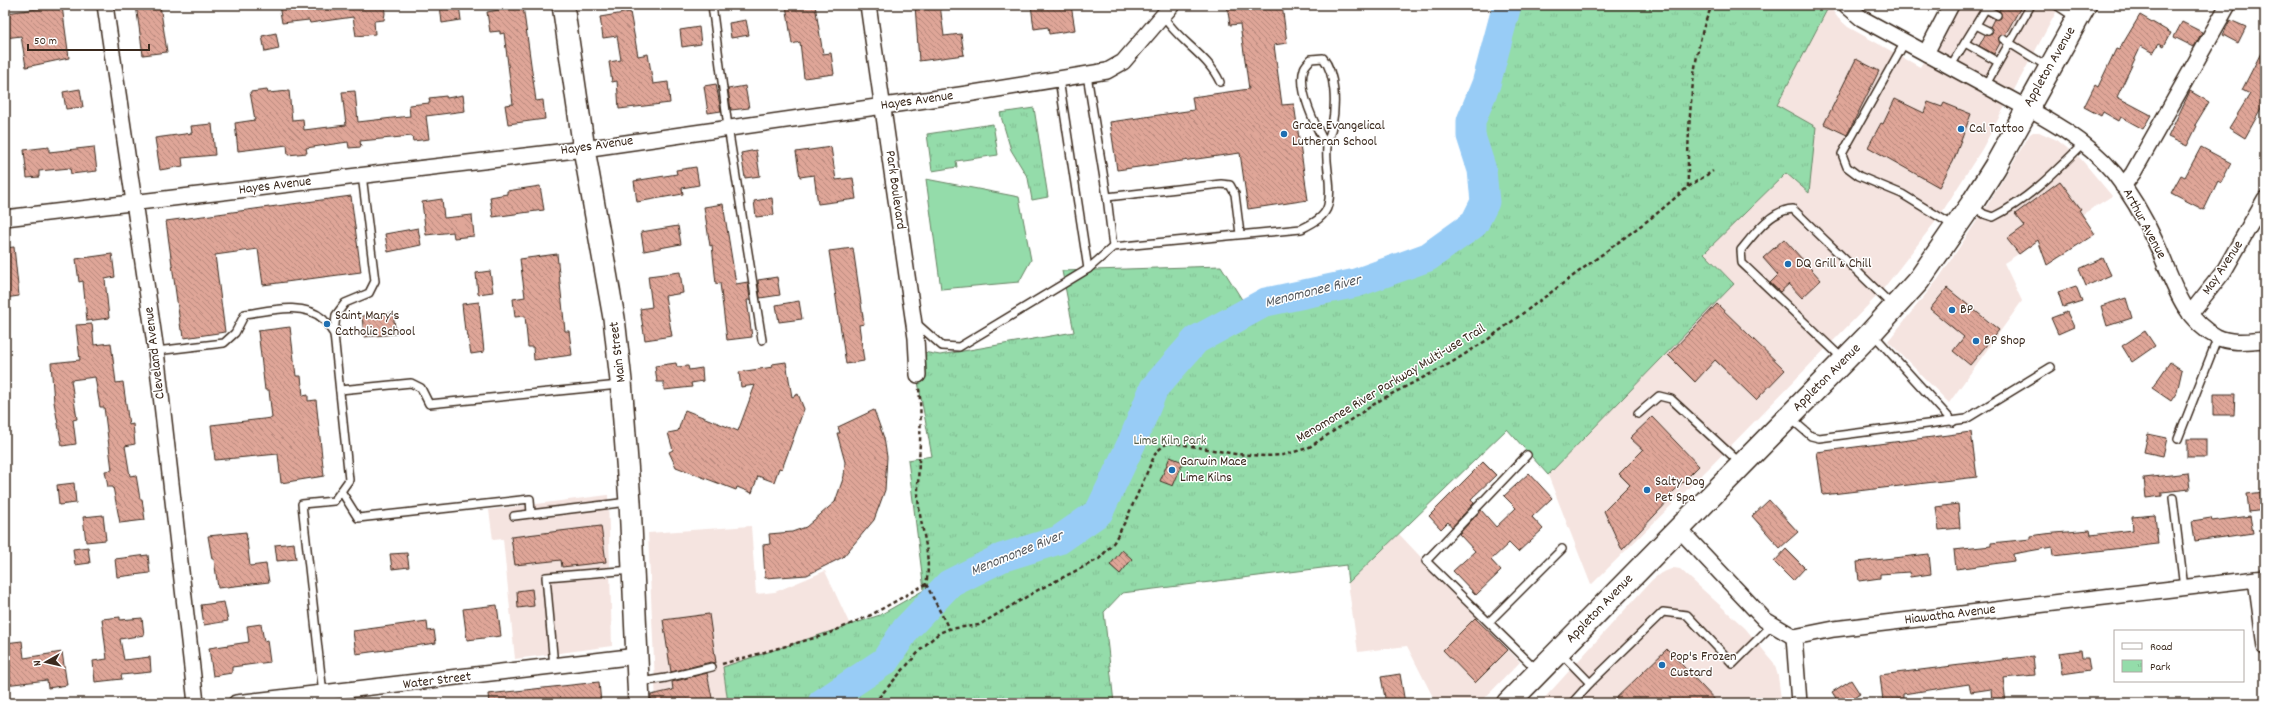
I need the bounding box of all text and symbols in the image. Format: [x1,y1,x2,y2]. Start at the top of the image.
street label: Appleton Avenue [2019,23,2081,111]
scale bar [28,26,149,52]
text: 50 m [34,33,57,50]
street label: Hayes Avenue [879,86,955,116]
place label: Grace Evangelical Lutheran School [1292,116,1385,152]
place label: Cal Tattoo [1969,119,2024,139]
marker: Cal Tattoo [1956,124,1966,134]
marker: Grace Evangelical Lutheran School [1279,129,1289,139]
street label: Hayes Avenue [559,131,635,161]
street label: Park Boulevard [880,149,910,231]
street label: Hayes Avenue [238,172,312,200]
street label: Arthur Avenue [2117,185,2171,263]
street label: May Avenue [2197,237,2249,299]
place label: DQ Grill & Chill [1796,254,1872,274]
marker: DQ Grill & Chill [1783,259,1793,269]
water label: Menomonee River [1263,269,1365,315]
place label: BP [1960,300,1973,320]
marker: BP [1947,305,1957,315]
street label: Cleveland Avenue [139,306,171,400]
place label: Saint Mary's Catholic School [335,306,416,342]
marker: Saint Mary's Catholic School [322,319,332,329]
street label: Menomonee River Parkway Multi-use Trail [1293,319,1490,449]
street label: Main Street [604,320,632,384]
place label: BP Shop [1984,331,2025,351]
marker: BP Shop [1971,336,1981,346]
street label: Appleton Avenue [1788,339,1866,417]
park label: Lime Kiln Park [1133,431,1207,451]
place label: Garwin Mace Lime Kilns [1180,452,1247,488]
marker: Garwin Mace Lime Kilns [1167,465,1177,475]
place label: Salty Dog Pet Spa [1655,472,1705,508]
marker: Salty Dog Pet Spa [1642,485,1652,495]
water label: Menomonee River [967,525,1068,583]
street label: Appleton Avenue [1562,570,1638,648]
street label: Hiawatha Avenue [1903,599,1997,631]
legend [2114,630,2244,682]
text: Road [2150,639,2172,656]
north arrow [26,642,66,682]
place label: Pop's Frozen Custard [1670,647,1737,683]
text: N [30,659,46,667]
text: Park [2150,659,2171,676]
marker: Pop's Frozen Custard [1657,660,1667,670]
street label: Water Street [402,667,472,695]

